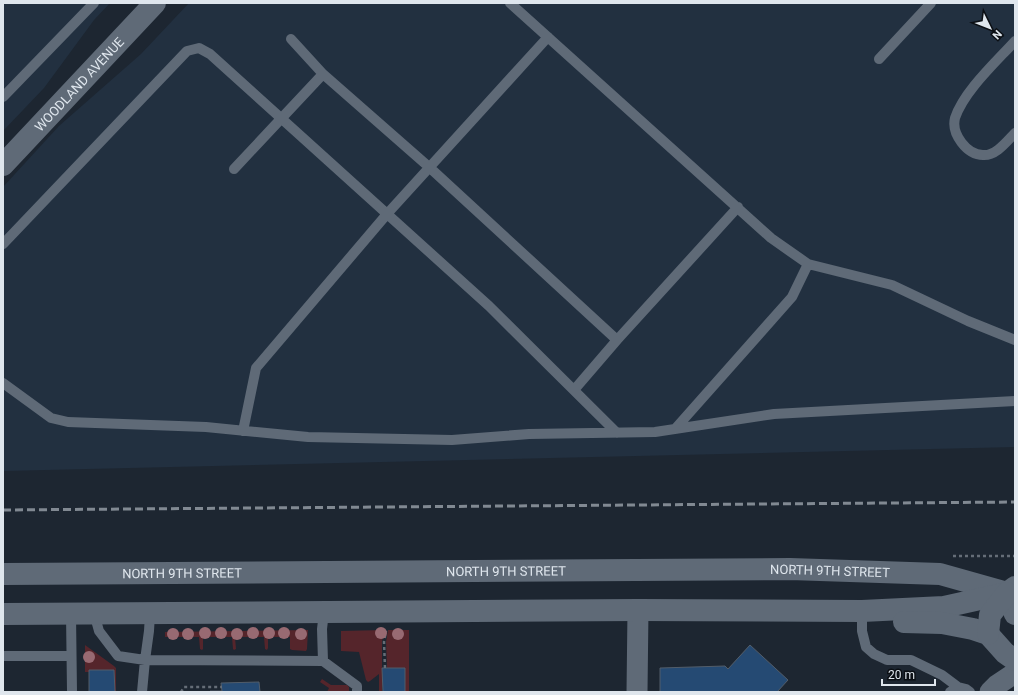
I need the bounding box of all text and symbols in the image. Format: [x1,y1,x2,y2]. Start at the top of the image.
north arrow [970,8,1010,48]
text: N [989,27,1004,42]
street label: WOODLAND AVENUE [32,34,127,135]
street label: NORTH 9TH STREET [770,562,890,580]
street label: NORTH 9TH STREET [446,563,566,579]
street label: NORTH 9TH STREET [122,565,242,581]
scale bar [882,661,935,687]
text: 20 m [888,668,915,682]

